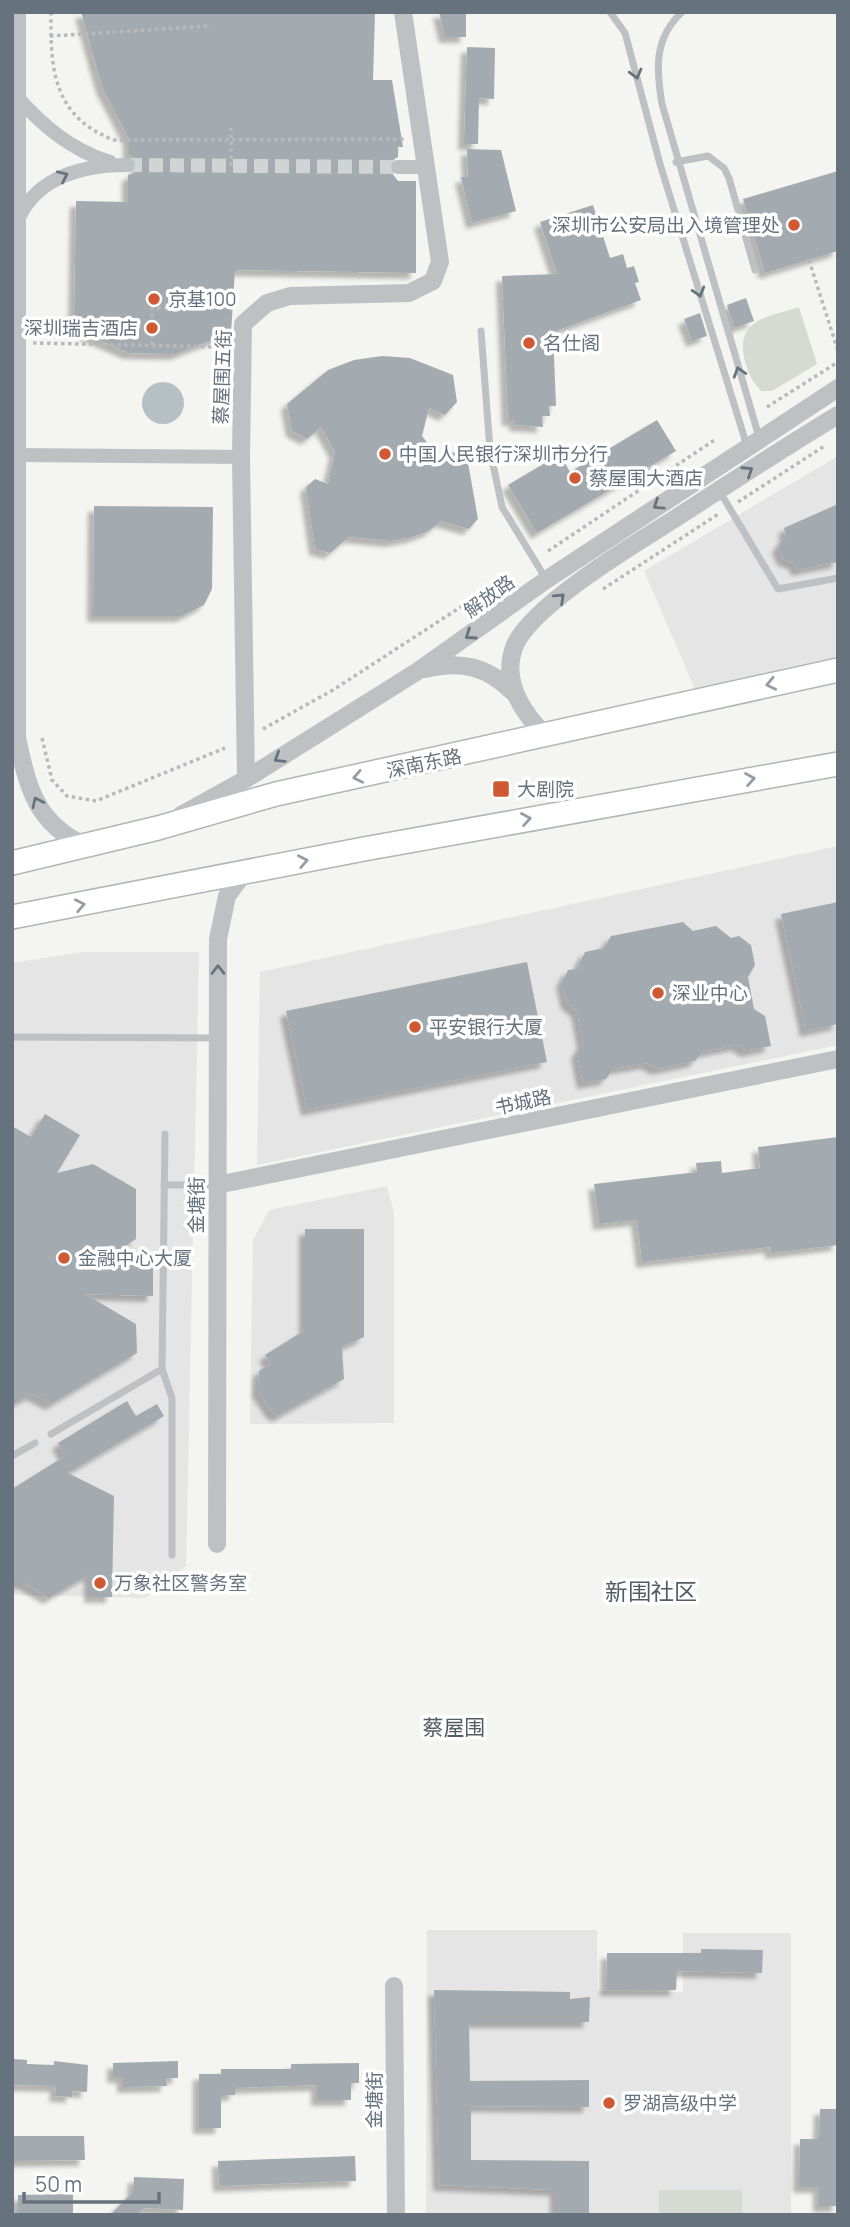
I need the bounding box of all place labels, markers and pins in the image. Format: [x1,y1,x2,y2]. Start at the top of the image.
place label: 深圳市公安局出入境管理处 [552,212,780,238]
marker: 深圳市公安局出入境管理处 [786,217,802,233]
place label: 京基100 [168,286,237,312]
marker: 京基100 [146,291,162,307]
place label: 深圳瑞吉酒店 [24,315,138,341]
marker: 深圳瑞吉酒店 [144,320,160,336]
place label: 名仕阁 [543,330,600,356]
marker: 名仕阁 [521,335,537,351]
place label: 中国人民银行深圳市分行 [399,441,608,467]
marker: 中国人民银行深圳市分行 [377,446,393,462]
place label: 蔡屋围大酒店 [589,465,703,491]
marker: 蔡屋围大酒店 [567,470,583,486]
place label: 大剧院 [517,776,574,802]
marker: 大剧院 [491,779,511,799]
place label: 深业中心 [672,980,748,1006]
marker: 深业中心 [650,985,666,1001]
place label: 平安银行大厦 [429,1014,543,1040]
marker: 平安银行大厦 [407,1019,423,1035]
place label: 金融中心大厦 [78,1245,192,1271]
marker: 金融中心大厦 [56,1250,72,1266]
place label: 万象社区警务室 [114,1570,247,1596]
marker: 万象社区警务室 [92,1575,108,1591]
place label: 罗湖高级中学 [623,2090,737,2116]
marker: 罗湖高级中学 [601,2095,617,2111]

